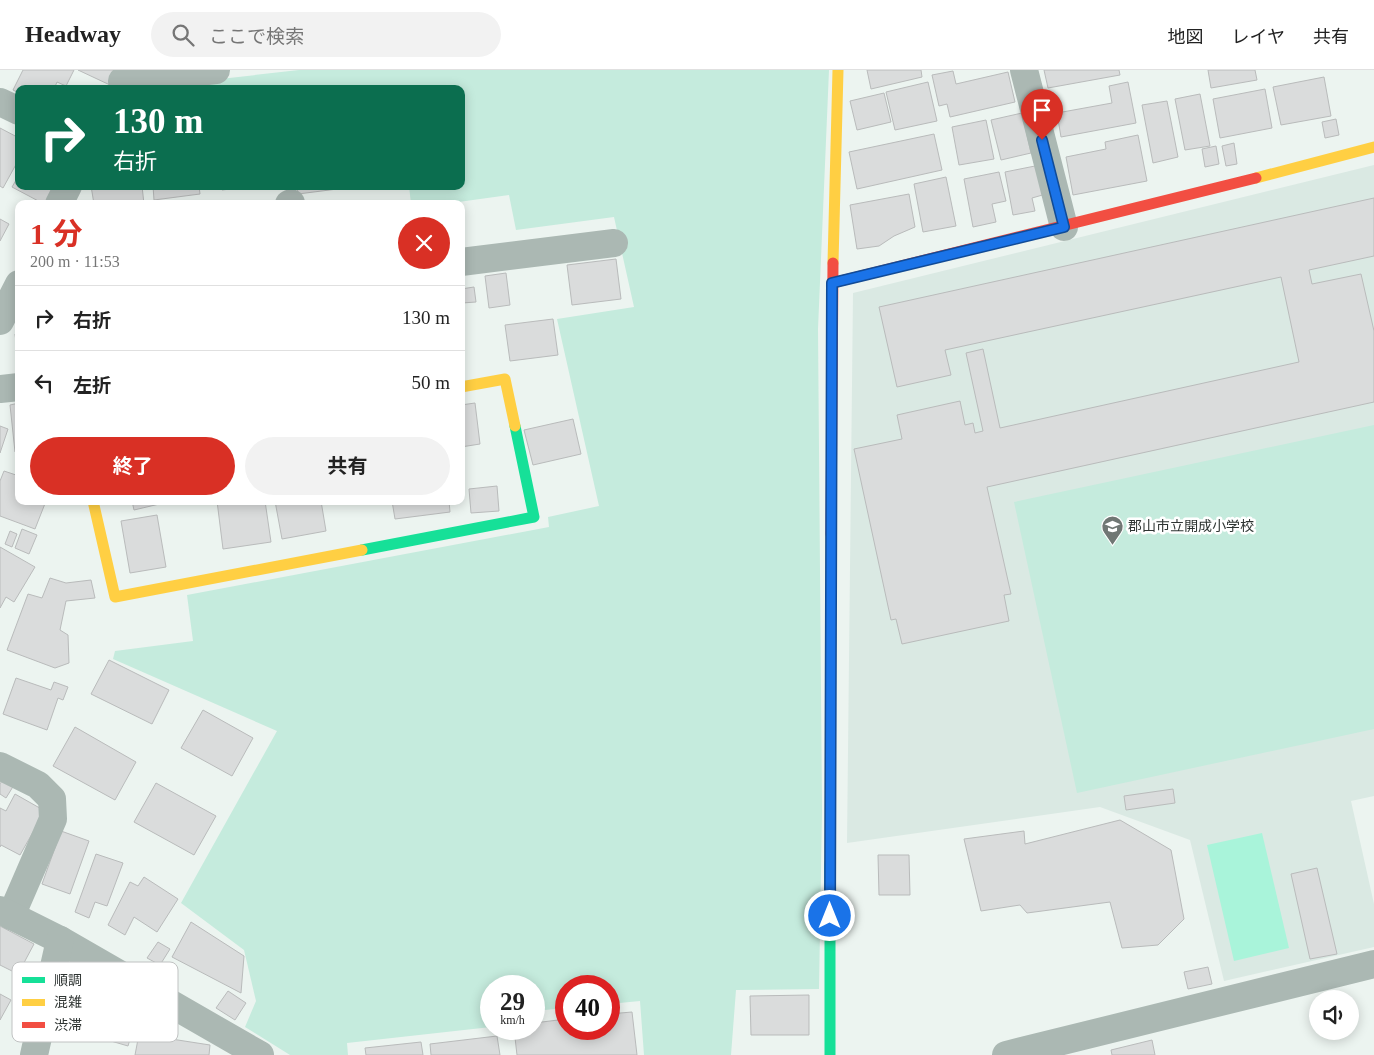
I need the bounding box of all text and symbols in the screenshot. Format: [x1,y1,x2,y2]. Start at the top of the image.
search box [151,12,501,57]
text: Headway [25,21,121,47]
icon: search [169,21,197,49]
text: ここで検索 [209,26,304,47]
text: 地図 [1168,27,1204,47]
text: レイヤ [1232,27,1285,47]
text: 共有 [1313,27,1349,47]
pin [1021,89,1063,140]
icon: arrive [1028,96,1056,124]
text: 130 m [113,102,203,141]
icon: right [30,105,95,170]
text: 右折 [113,149,157,174]
text: 1 分 [30,217,83,250]
button: close [398,217,450,269]
text: 200 m · 11:53 [30,253,120,270]
icon: right [30,304,58,332]
text: 130 m [402,307,450,328]
text: 右折 [73,310,111,331]
icon: left [30,369,58,397]
text: 50 m [411,372,450,393]
text: 左折 [73,375,111,396]
button: 終了 [30,437,235,495]
button: 共有 [245,437,450,495]
school or university icon: 郡山市立開成小学校 [1100,514,1124,545]
place label: 郡山市立開成小学校 [1128,519,1254,534]
position arrow [803,889,855,941]
legend [12,962,178,1042]
text: 順調 [54,973,82,988]
speed limit sign: 40 [555,975,620,1040]
text: 29 [500,988,525,1015]
map controls [1309,990,1359,1040]
button: sound [1309,990,1359,1040]
text: 混雑 [54,994,82,1010]
text: km/h [500,1013,525,1027]
text: 渋滞 [54,1018,82,1033]

